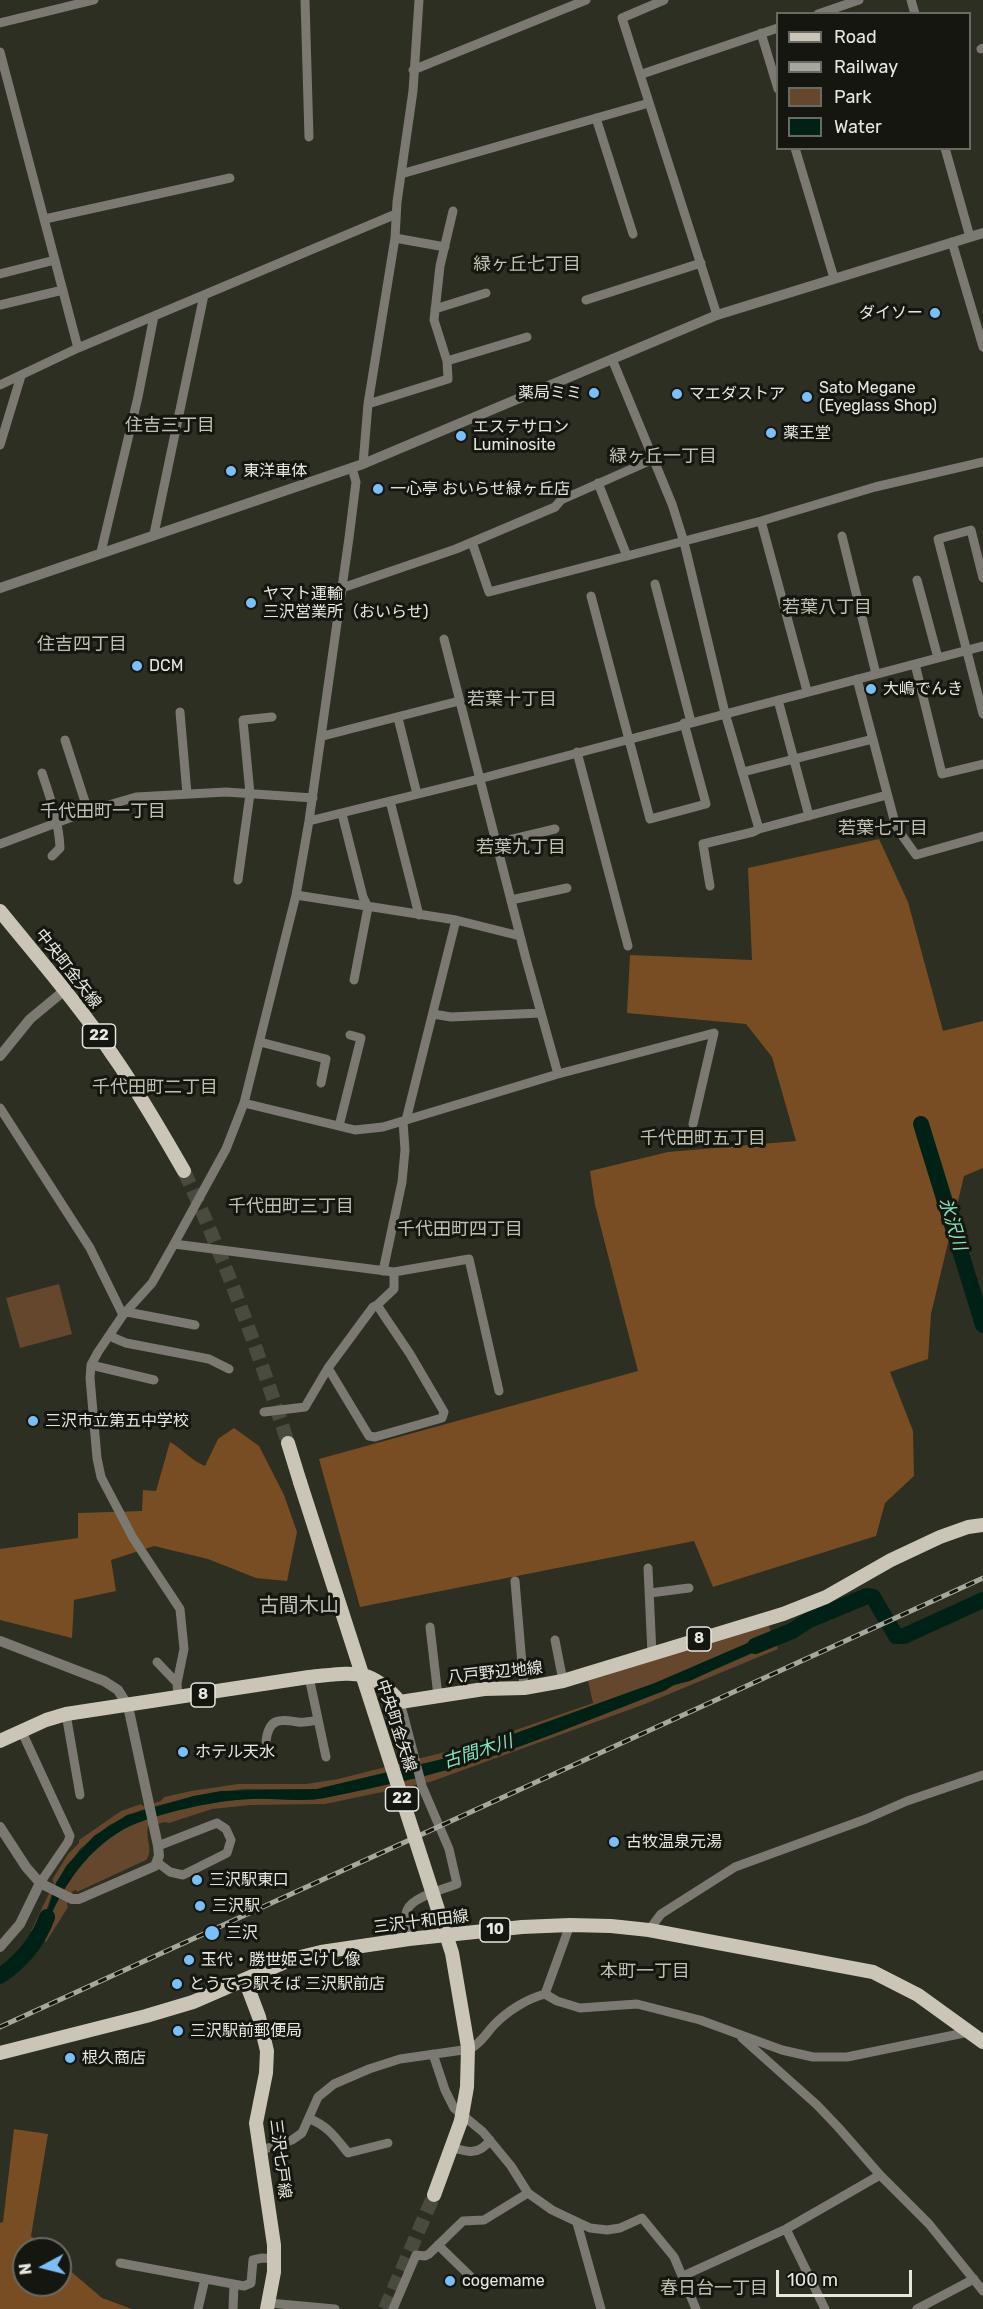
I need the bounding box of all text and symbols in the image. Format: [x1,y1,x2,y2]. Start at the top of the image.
legend [776,12,971,150]
text: Road [834,26,877,48]
text: Railway [834,56,898,78]
text: Park [834,86,871,108]
text: Water [834,116,882,138]
district label: 緑ヶ丘七丁目 [473,254,581,276]
place label: ダイソー [859,303,923,323]
marker: ダイソー [928,306,942,320]
place label: Sato Megane (Eyeglass Shop) [819,378,937,416]
place label: 薬局ミミ [518,383,582,403]
place label: マエダストア [689,384,785,404]
marker: 薬局ミミ [587,386,601,400]
marker: マエダストア [670,387,684,401]
marker: Sato Megane (Eyeglass Shop) [800,390,814,404]
district label: 住吉三丁目 [125,415,215,437]
place label: エステサロン Luminosite [473,417,569,455]
place label: 薬王堂 [783,423,831,443]
marker: 薬王堂 [764,426,778,440]
marker: エステサロン Luminosite [454,429,468,443]
district label: 緑ヶ丘一丁目 [609,446,717,468]
place label: 東洋車体 [243,461,307,481]
marker: 東洋車体 [224,464,238,478]
place label: 一心亭 おいらせ緑ヶ丘店 [390,479,570,499]
marker: 一心亭 おいらせ緑ヶ丘店 [371,482,385,496]
place label: ヤマト運輸 三沢営業所（おいらせ) [263,584,428,622]
marker: ヤマト運輸 三沢営業所（おいらせ) [244,596,258,610]
district label: 若葉八丁目 [782,597,872,619]
district label: 住吉四丁目 [37,634,127,656]
place label: DCM [149,656,183,676]
marker: DCM [130,659,144,673]
place label: 大嶋でんき [883,679,963,699]
marker: 大嶋でんき [864,682,878,696]
district label: 若葉十丁目 [467,689,557,711]
district label: 千代田町一丁目 [40,801,166,823]
district label: 若葉七丁目 [838,818,928,840]
district label: 若葉九丁目 [476,837,566,859]
street label: 中央町金矢線 [31,925,105,1013]
road number: 22 [82,1024,116,1048]
district label: 千代田町二丁目 [92,1077,218,1099]
district label: 千代田町五丁目 [640,1128,766,1150]
water label: 氷沢川 [934,1195,970,1253]
district label: 千代田町三丁目 [228,1196,354,1218]
district label: 千代田町四丁目 [397,1219,523,1241]
place label: 三沢市立第五中学校 [45,1411,189,1431]
marker: 三沢市立第五中学校 [26,1414,40,1428]
district label: 古間木山 [259,1594,339,1618]
road number: 8 [687,1627,711,1651]
street label: 八戸野辺地線 [446,1658,544,1688]
street label: 中央町金矢線 [372,1677,420,1775]
road number: 8 [191,1683,215,1707]
water label: 古間木川 [440,1731,516,1773]
place label: ホテル天水 [195,1742,275,1762]
marker: ホテル天水 [176,1745,190,1759]
road number: 22 [386,1787,418,1811]
place label: 古牧温泉元湯 [626,1832,722,1852]
marker: 古牧温泉元湯 [607,1835,621,1849]
place label: 三沢駅東口 [209,1870,289,1890]
marker: 三沢駅東口 [190,1873,204,1887]
place label: 三沢駅 [212,1896,260,1916]
marker: 三沢駅 [193,1899,207,1913]
street label: 三沢十和田線 [372,1907,470,1937]
road number: 10 [480,1918,510,1942]
place label: 三沢 [226,1923,258,1943]
marker: 三沢 [203,1924,221,1942]
place label: 玉代・勝世姫こけし像 [201,1950,361,1970]
marker: 玉代・勝世姫こけし像 [182,1953,196,1967]
district label: 本町一丁目 [600,1961,690,1983]
place label: とうてつ駅そば 三沢駅前店 [189,1974,385,1994]
marker: とうてつ駅そば 三沢駅前店 [170,1977,184,1991]
place label: 三沢駅前郵便局 [190,2021,302,2041]
marker: 三沢駅前郵便局 [171,2024,185,2038]
place label: 根久商店 [82,2048,146,2068]
marker: 根久商店 [63,2051,77,2065]
street label: 三沢七戸線 [266,2118,294,2200]
north arrow [12,2237,72,2297]
scale bar [779,2258,916,2296]
text: N [15,2262,36,2276]
text: 100 m [787,2269,838,2291]
place label: cogemame [462,2271,545,2291]
marker: cogemame [443,2274,457,2288]
district label: 春日台一丁目 [660,2278,768,2300]

